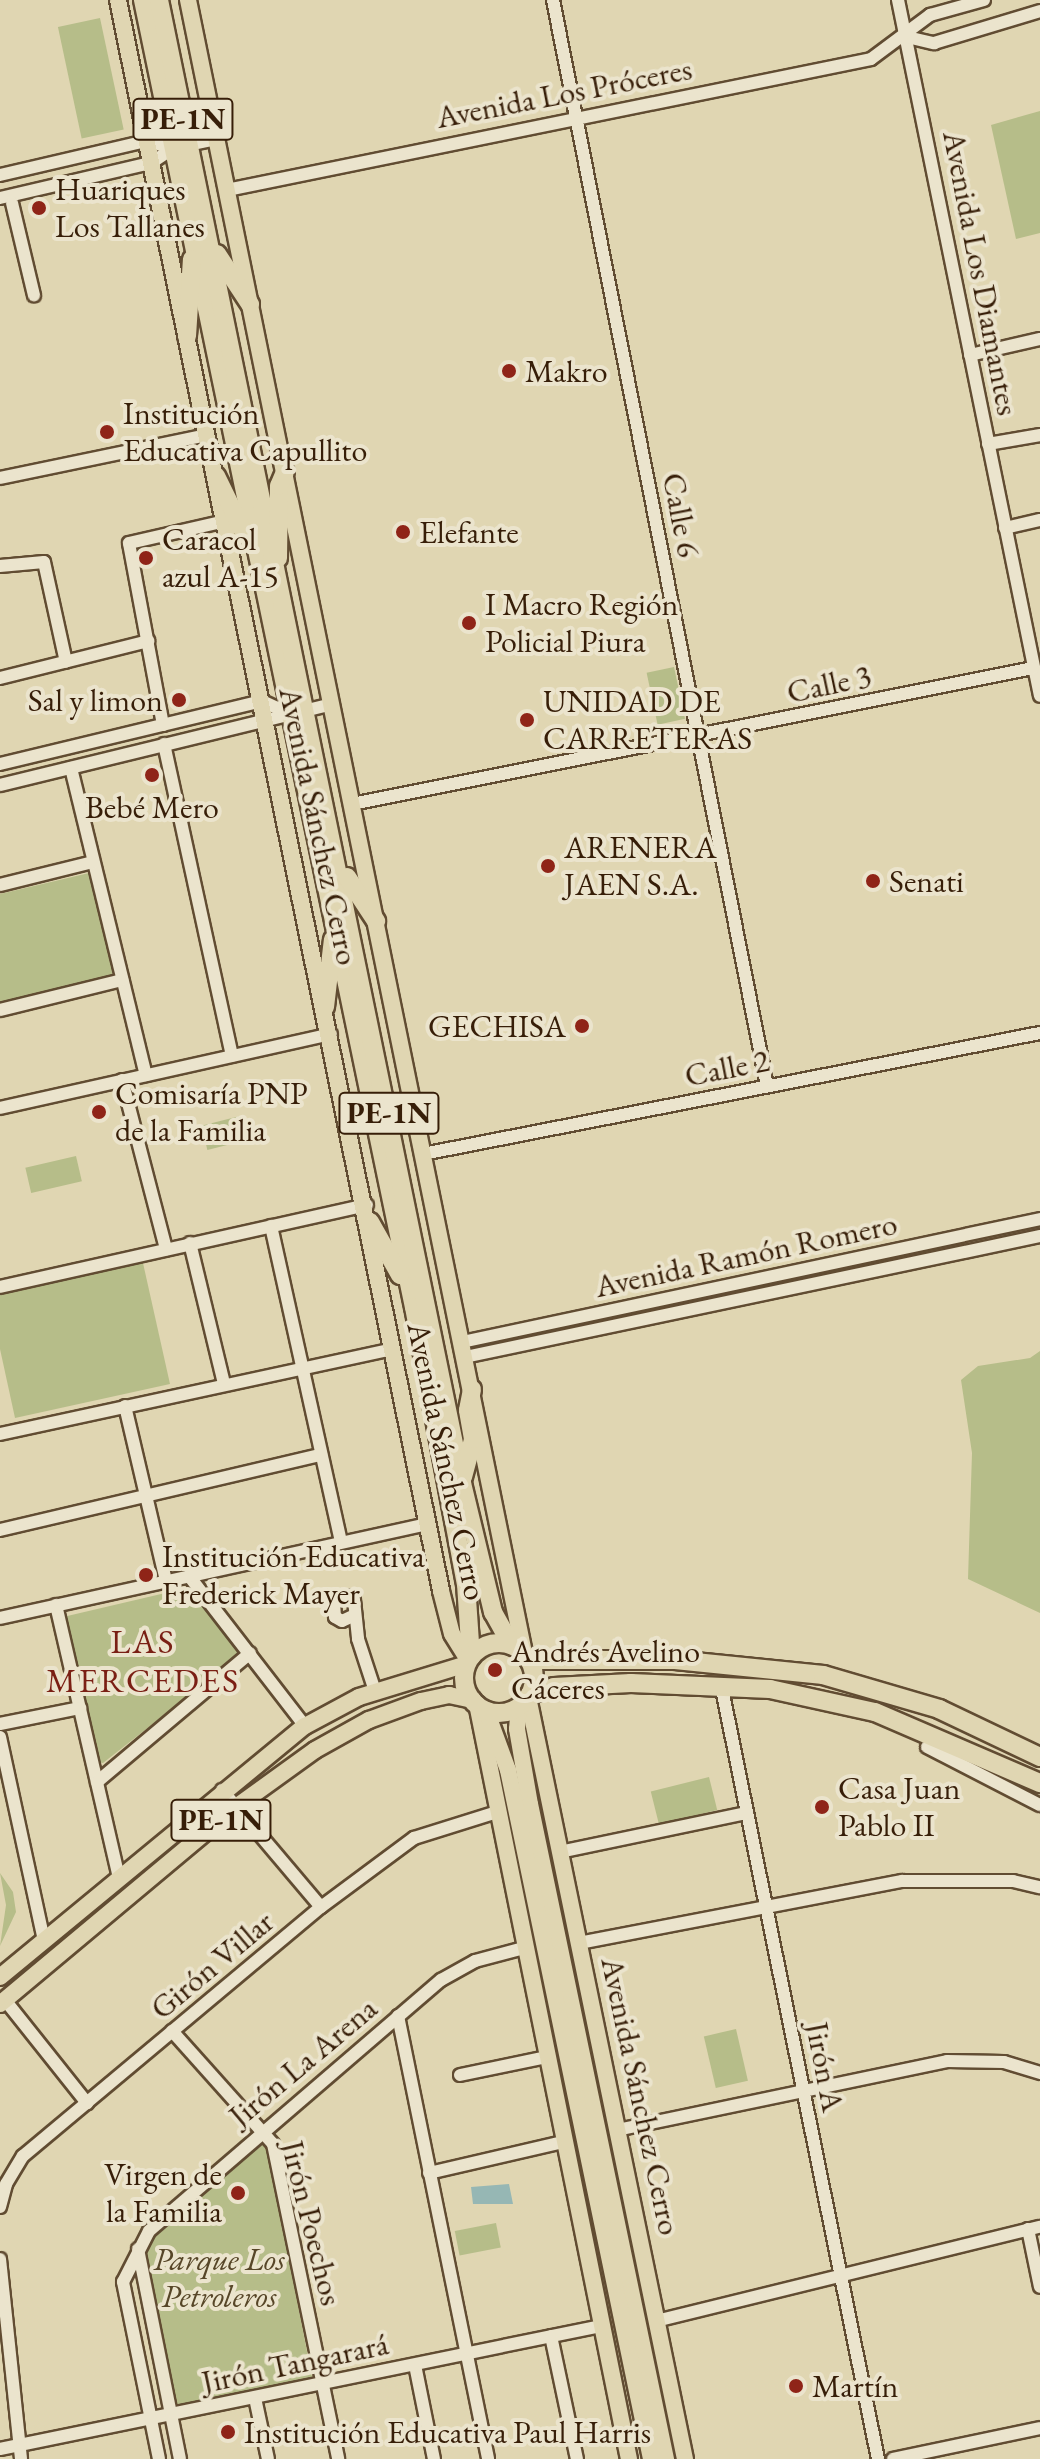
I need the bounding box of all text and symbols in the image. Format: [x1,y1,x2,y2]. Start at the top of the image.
street label: Avenida Los Próceres [433,49,695,137]
road number: PE-1N [131,93,235,145]
street label: Avenida Los Diamantes [935,127,1027,419]
place label: Huariques Los Tallanes [55,171,205,246]
marker: Huariques Los Tallanes [30,199,48,217]
place label: Makro [525,352,607,390]
marker: Makro [500,362,518,380]
place label: Institución Educativa Capullito [123,395,367,470]
marker: Institución Educativa Capullito [98,423,116,441]
street label: Calle 6 [654,470,708,560]
place label: Elefante [419,513,519,551]
place label: Caracol azul A-15 [162,521,279,596]
marker: Elefante [394,523,412,541]
marker: Caracol azul A-15 [137,549,155,567]
place label: I Macro Región Policial Piura [485,586,679,661]
marker: I Macro Región Policial Piura [460,614,478,632]
street label: Calle 3 [783,656,875,712]
place label: Sal y limon [28,681,163,719]
place label: UNIDAD DE CARRETERAS [543,683,752,758]
street label: Avenida Sánchez Cerro [271,684,367,968]
marker: Sal y limon [170,691,188,709]
marker: UNIDAD DE CARRETERAS [518,711,536,729]
marker: Bebé Mero [143,766,161,784]
place label: Bebé Mero [85,788,219,826]
place label: ARENERA JAEN S.A. [564,829,717,904]
marker: ARENERA JAEN S.A. [539,857,557,875]
place label: Senati [889,862,964,900]
marker: Senati [864,872,882,890]
place label: GECHISA [428,1007,566,1045]
marker: GECHISA [573,1017,591,1035]
street label: Calle 2 [682,1041,772,1095]
place label: Comisaría PNP de la Familia [115,1075,308,1150]
road number: PE-1N [337,1087,441,1139]
marker: Comisaría PNP de la Familia [90,1103,108,1121]
street label: Avenida Ramón Romero [591,1204,901,1306]
street label: Avenida Sánchez Cerro [399,1319,495,1603]
place label: Institución Educativa Frederick Mayer [162,1538,425,1613]
marker: Institución Educativa Frederick Mayer [137,1566,155,1584]
district label: LAS MERCEDES [46,1621,240,1700]
place label: Andrés Avelino Cáceres [511,1633,700,1708]
marker: Andrés Avelino Cáceres [486,1661,504,1679]
place label: Casa Juan Pablo II [838,1770,960,1845]
road number: PE-1N [169,1794,273,1846]
marker: Casa Juan Pablo II [813,1798,831,1816]
street label: Girón Villar [143,1903,281,2027]
street label: Avenida Sánchez Cerro [593,1954,689,2238]
street label: Jirón La Arena [221,1989,385,2135]
street label: Jirón A [798,2019,852,2115]
street label: Jirón Poechos [273,2137,351,2309]
place label: Virgen de la Familia [104,2156,222,2231]
marker: Virgen de la Familia [229,2184,247,2202]
park label: Parque Los Petroleros [153,2241,285,2316]
street label: Jirón Tangarará [198,2324,392,2402]
place label: Martín [812,2367,898,2405]
marker: Martín [787,2377,805,2395]
place label: Institución Educativa Paul Harris [244,2413,651,2451]
marker: Institución Educativa Paul Harris [219,2423,237,2441]

